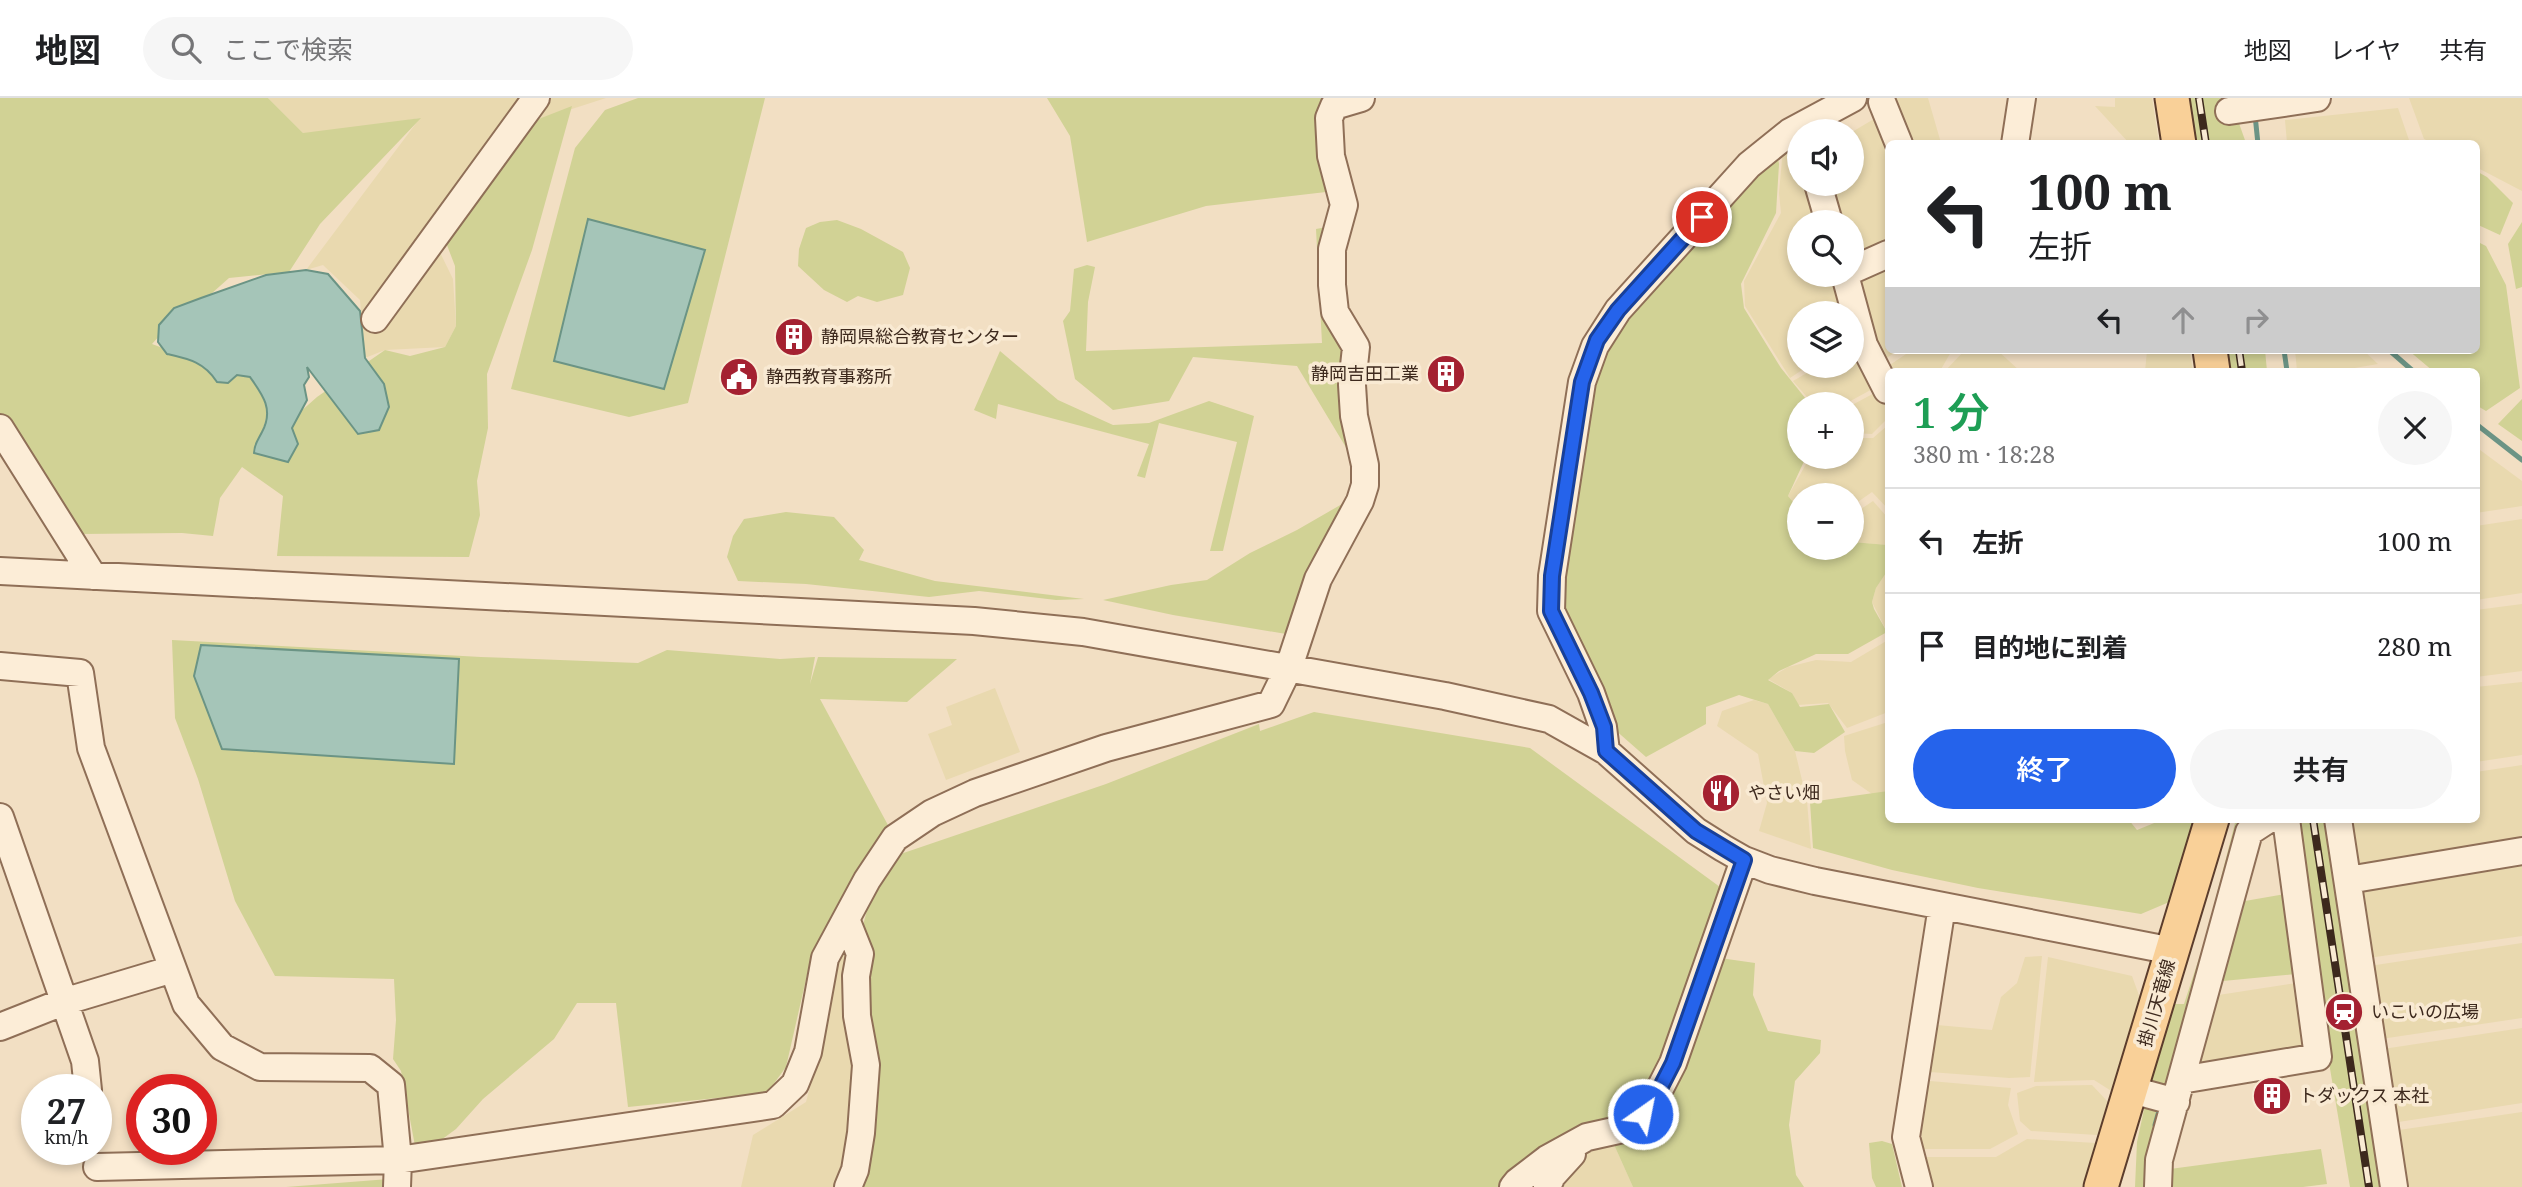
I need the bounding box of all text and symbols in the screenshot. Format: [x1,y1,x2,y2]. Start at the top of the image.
search box [143,17,633,80]
text: 地図 [35,27,101,72]
icon: search [167,29,205,67]
text: ここで検索 [223,31,353,67]
text: 地図 [2244,33,2292,66]
text: レイヤ [2330,33,2401,66]
text: 共有 [2439,33,2487,66]
map controls [1787,119,1864,560]
button: sound [1787,119,1864,196]
text: 100 m [2028,158,2172,224]
icon: left [1913,168,2004,259]
pin [1672,187,1732,247]
icon: arrive [1683,198,1721,236]
button: search [1787,210,1864,287]
text: 左折 [2028,224,2092,267]
button: layers [1787,301,1864,378]
icon: left [2091,301,2129,339]
icon: ahead [2164,301,2202,339]
icon: right [2237,301,2275,339]
building icon: 静岡県総合教育センター [773,316,815,358]
place label: 静岡県総合教育センター [821,324,1019,348]
building icon: 静岡吉田工業 [1425,353,1467,395]
public building icon: 静西教育事務所 [718,356,760,398]
place label: 静岡吉田工業 [1311,361,1419,385]
place label: 静西教育事務所 [766,364,892,388]
text: 1 分 [1913,383,1990,440]
button: close [2378,391,2452,465]
button: + [1787,392,1864,469]
text: 380 m · 18:28 [1913,438,2055,470]
button: − [1787,483,1864,560]
icon: left [1913,522,1951,560]
text: 100 m [2377,523,2452,559]
text: 左折 [1972,524,2024,560]
icon: arrive [1913,627,1951,665]
text: 280 m [2377,628,2452,664]
text: 目的地に到着 [1972,629,2128,665]
button: 終了 [1913,729,2176,809]
button: 共有 [2190,729,2452,809]
restaurant icon: やさい畑 [1700,772,1742,814]
place label: やさい畑 [1748,780,1820,804]
street label: 掛川天竜線 [2132,956,2180,1049]
station icon: いこいの広場 [2323,991,2365,1033]
place label: いこいの広場 [2371,999,2479,1023]
speed limit sign: 30 [126,1074,217,1165]
building icon: トダックス 本社 [2251,1075,2293,1117]
position arrow [1606,1077,1680,1151]
place label: トダックス 本社 [2299,1083,2429,1107]
text: 27 [47,1087,86,1134]
text: km/h [44,1125,89,1149]

